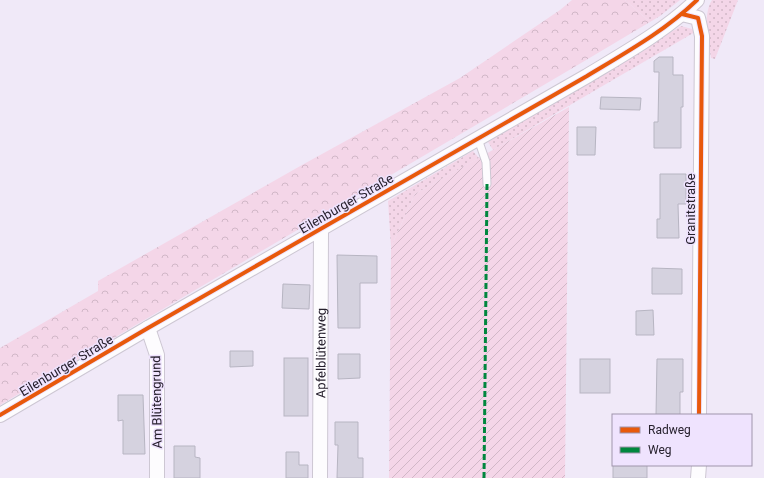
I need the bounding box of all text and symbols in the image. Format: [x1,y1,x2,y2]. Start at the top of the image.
street label: Eilenburger Straße [297,170,396,236]
street label: Granitstraße [683,173,698,245]
street label: Apfelblütenweg [313,308,329,398]
street label: Eilenburger Straße [17,332,116,399]
street label: Am Blütengrund [148,355,165,449]
legend [612,414,752,466]
text: Radweg [648,423,691,437]
text: Weg [648,443,672,457]

